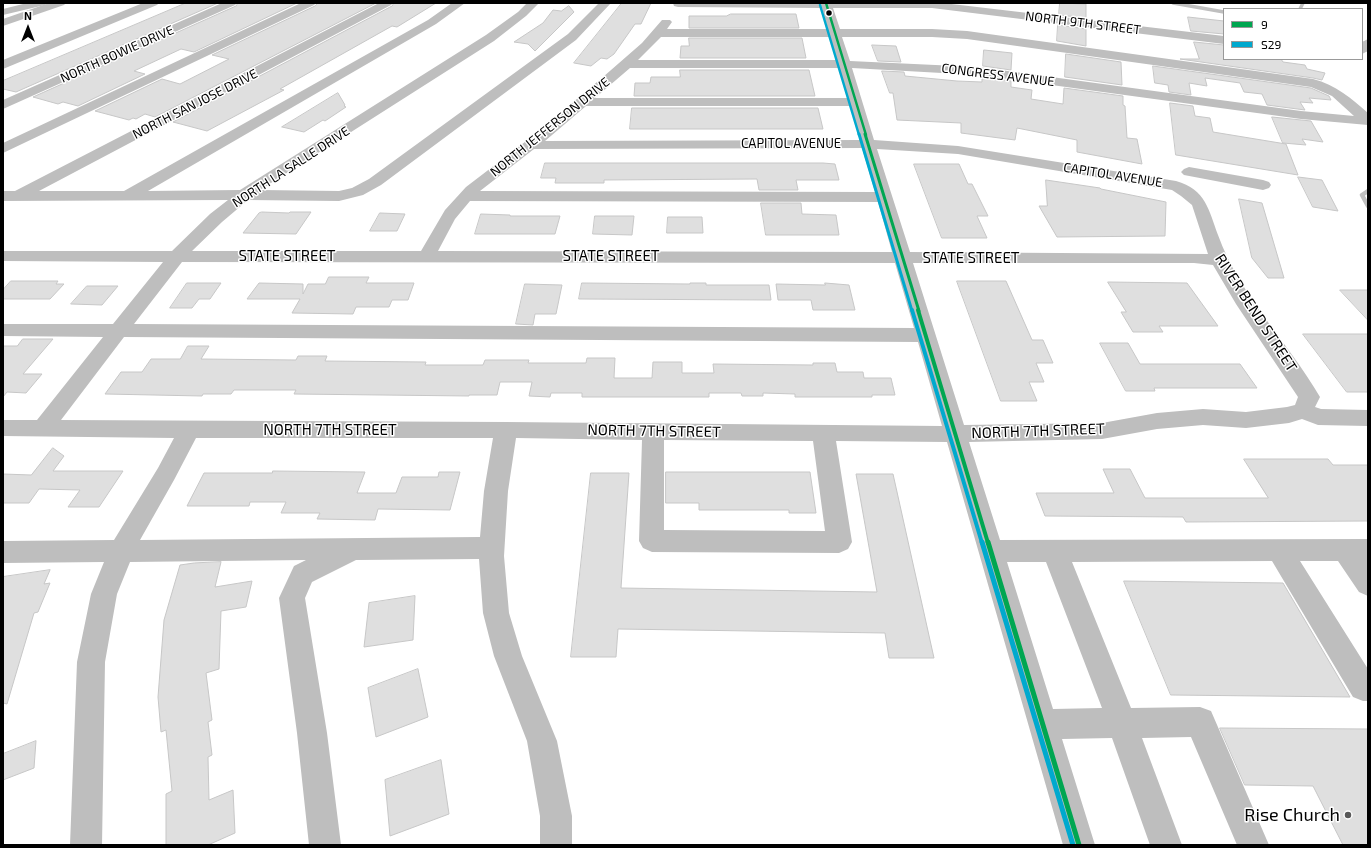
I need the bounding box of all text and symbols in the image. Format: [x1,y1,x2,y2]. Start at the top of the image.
north arrow [8,8,48,48]
unlabelled marker [824,8,834,18]
street label: NORTH 9TH STREET [1024,8,1142,38]
legend [1223,8,1363,60]
text: N [24,9,32,22]
text: 9 [1261,17,1268,31]
street label: NORTH BOWIE DRIVE [58,22,176,86]
text: S29 [1261,37,1281,51]
street label: CONGRESS AVENUE [940,60,1056,90]
street label: NORTH SAN JOSE DRIVE [130,66,260,142]
street label: NORTH JEFFERSON DRIVE [487,74,613,180]
street label: NORTH LA SALLE DRIVE [229,123,353,211]
street label: CAPITOL AVENUE [741,136,841,152]
street label: CAPITOL AVENUE [1062,159,1164,191]
street label: STATE STREET [238,247,336,265]
street label: STATE STREET [562,247,660,265]
street label: STATE STREET [922,249,1020,267]
street label: RIVER BEND STREET [1211,251,1301,375]
street label: NORTH 7TH STREET [971,420,1105,442]
street label: NORTH 7TH STREET [263,421,397,439]
street label: NORTH 7TH STREET [587,421,721,441]
place label: Rise Church [1244,804,1340,826]
marker: Rise Church [1343,810,1353,820]

